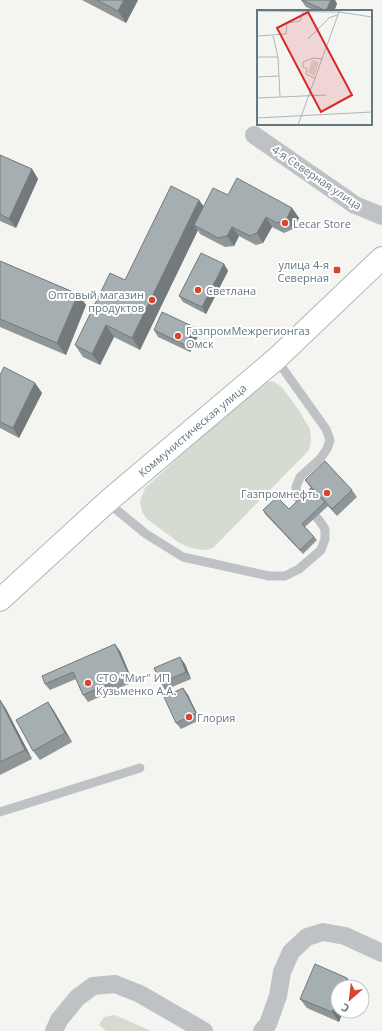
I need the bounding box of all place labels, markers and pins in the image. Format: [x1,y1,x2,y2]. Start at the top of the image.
place label: Lecar Store [293,216,351,231]
marker: Lecar Store [280,218,290,228]
place label: улица 4-я Северная [278,257,329,285]
marker: улица 4-я Северная [332,265,342,275]
place label: Светлана [206,283,256,298]
marker: Светлана [193,285,203,295]
place label: Оптовый магазин продуктов [48,287,144,315]
marker: Оптовый магазин продуктов [147,295,157,305]
place label: ГазпромМежрегионгаз Омск [186,323,310,351]
marker: ГазпромМежрегионгаз Омск [173,331,183,341]
place label: Газпромнефть [241,486,319,501]
marker: Газпромнефть [322,488,332,498]
place label: СТО "Миг" ИП Кузьменко А.А. [96,670,176,698]
marker: СТО "Миг" ИП Кузьменко А.А. [83,678,93,688]
place label: Глория [197,710,235,725]
marker: Глория [184,712,194,722]

